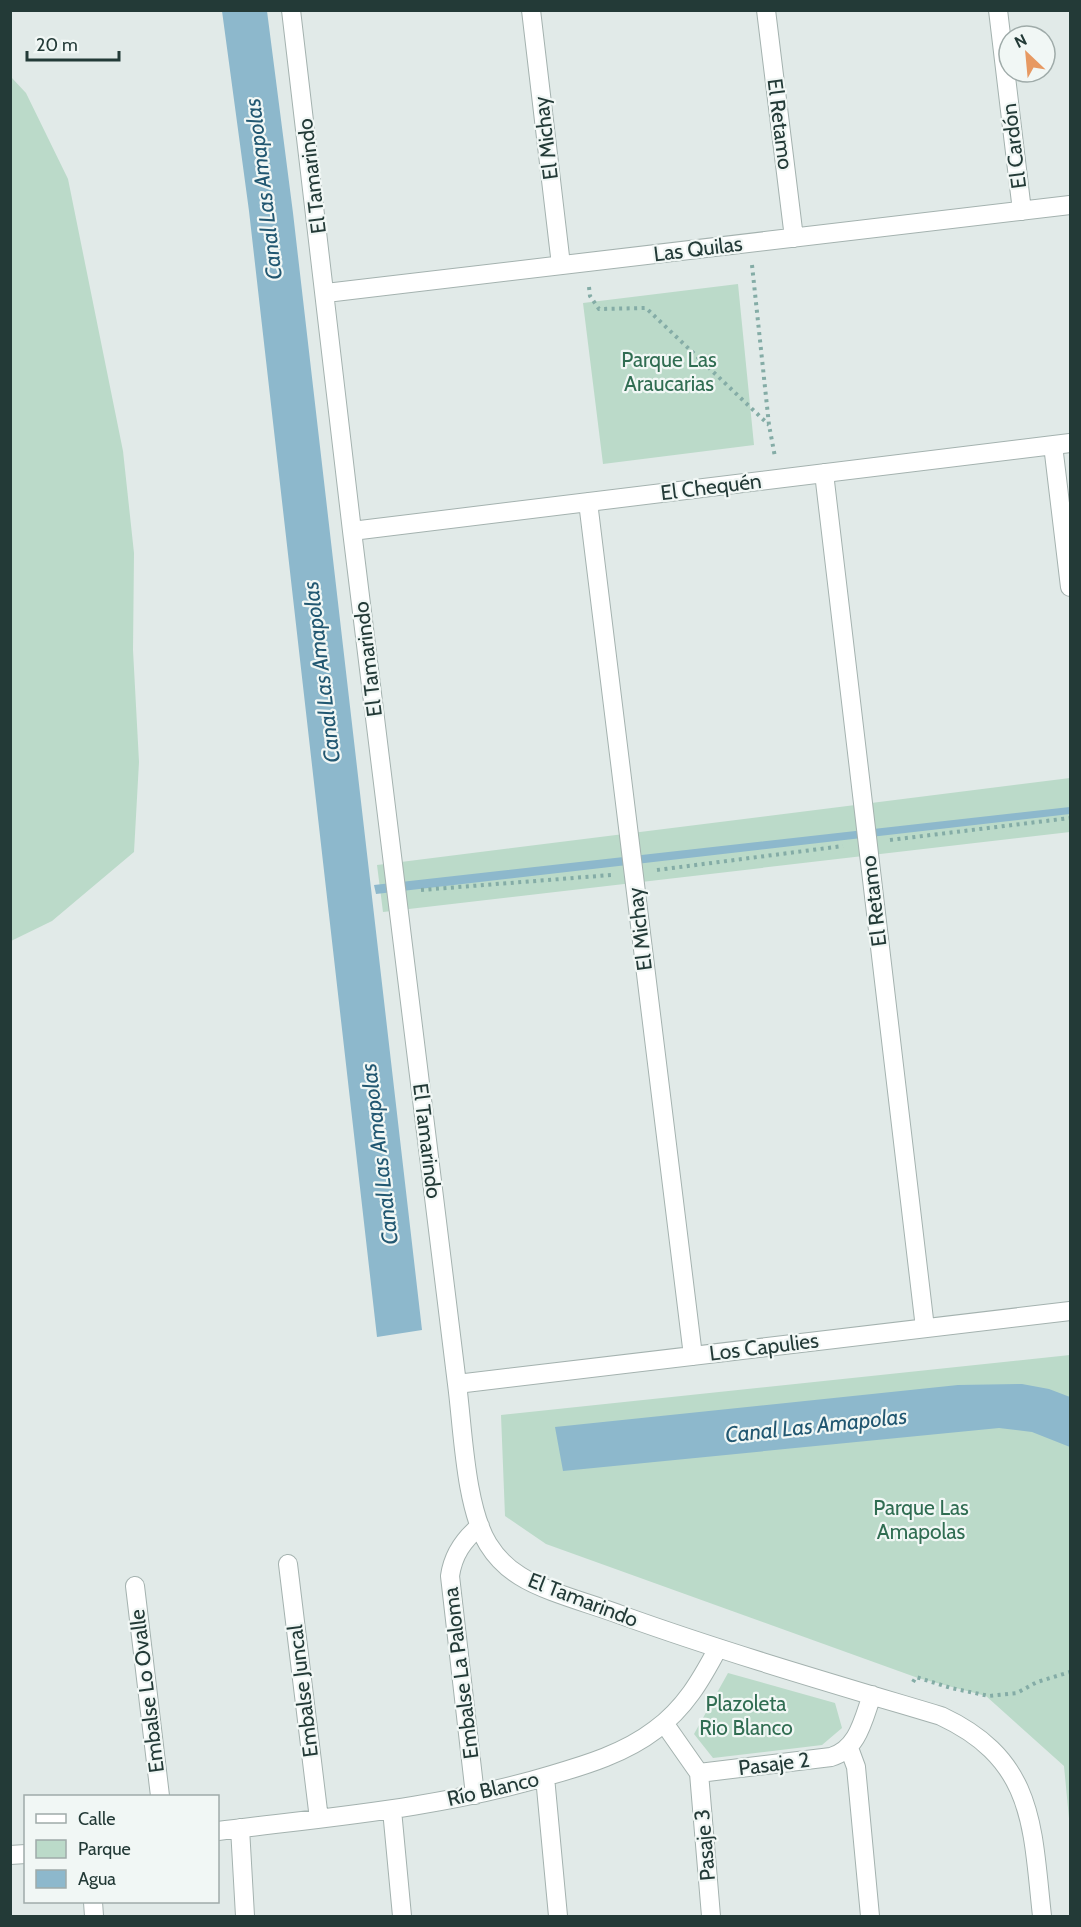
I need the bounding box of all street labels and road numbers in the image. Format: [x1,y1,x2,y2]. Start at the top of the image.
street label: El Retamo [763,77,798,171]
street label: El Michay [528,95,563,181]
street label: El Cardón [996,102,1031,190]
street label: El Tamarindo [292,117,331,235]
street label: Las Quilas [652,231,744,266]
street label: El Chequén [659,468,763,505]
street label: El Tamarindo [348,600,387,718]
street label: El Retamo [856,854,891,948]
street label: El Michay [622,886,657,972]
street label: El Tamarindo [408,1082,447,1200]
street label: Los Capulies [708,1327,820,1366]
street label: El Tamarindo [525,1567,642,1632]
street label: Embalse La Paloma [438,1586,483,1760]
street label: Embalse Lo Ovalle [124,1608,169,1774]
street label: Embalse Juncal [282,1623,323,1759]
street label: Pasaje 2 [737,1747,811,1781]
street label: Río Blanco [445,1766,541,1811]
street label: Pasaje 3 [689,1808,721,1882]

